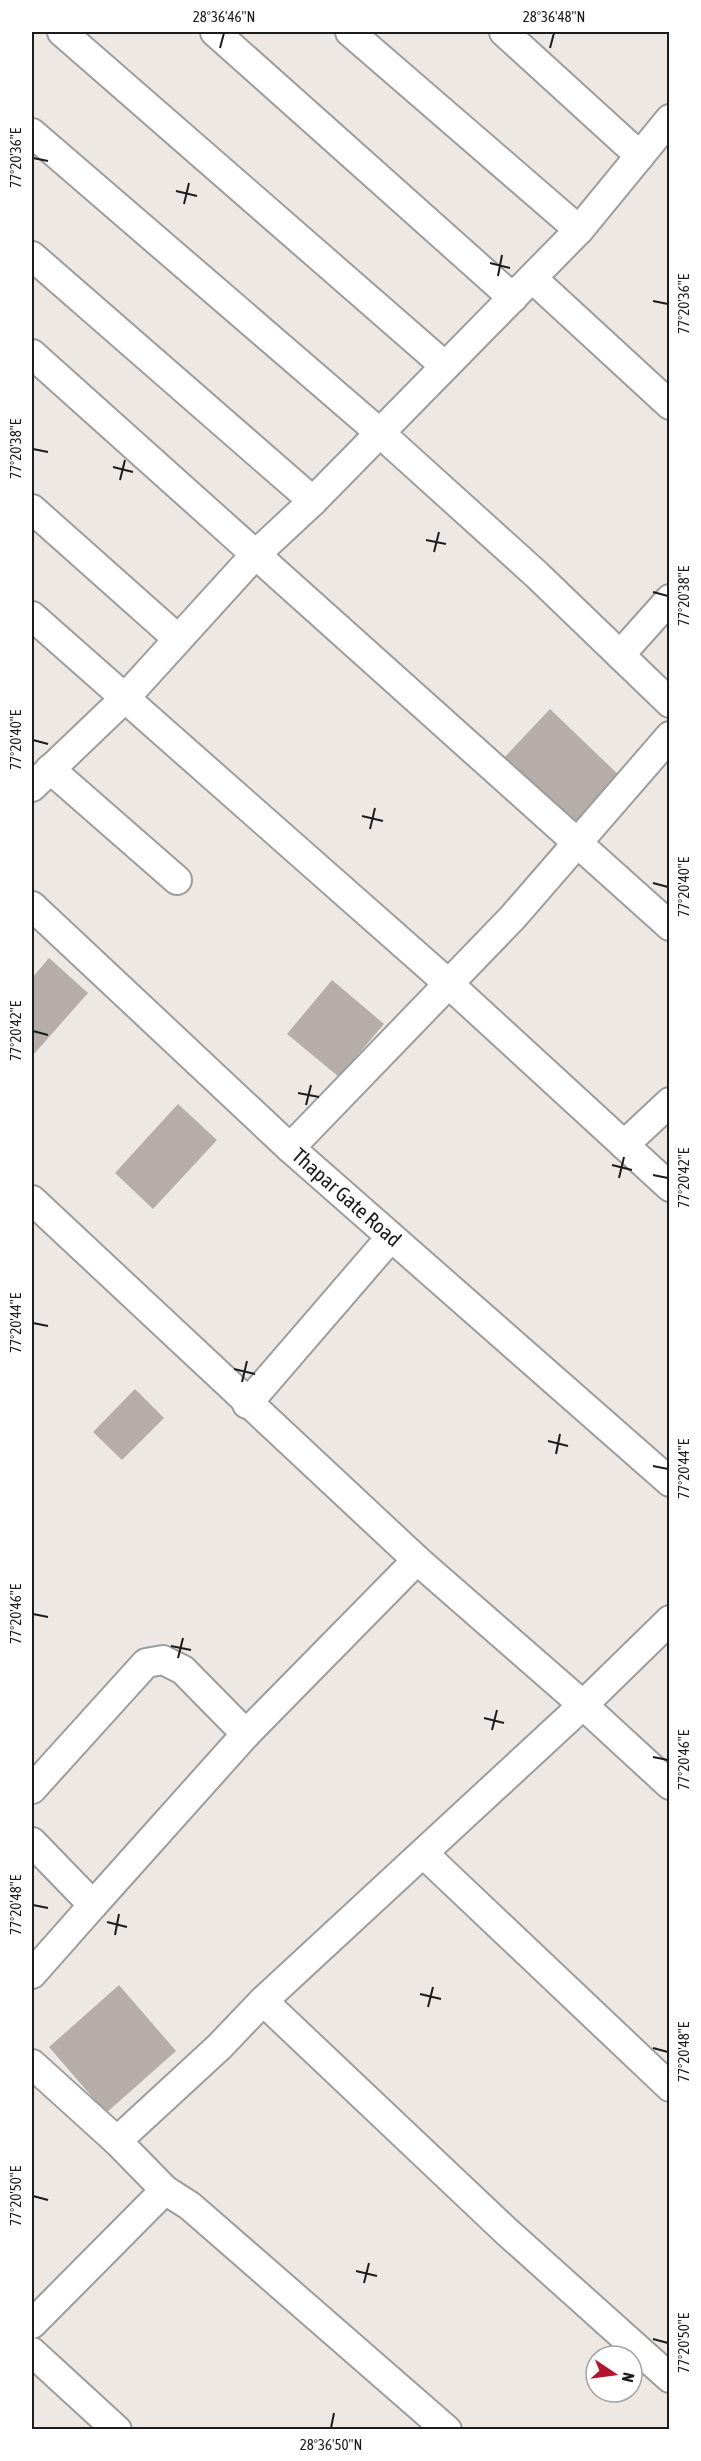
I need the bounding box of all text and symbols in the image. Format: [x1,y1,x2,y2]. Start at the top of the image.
text: 28°36'46"N [193,8,255,25]
text: 28°36'48"N [523,8,585,25]
text: 77°20'36"E [7,127,24,188]
text: 77°20'36"E [675,273,692,334]
text: 77°20'38"E [7,418,24,479]
text: 77°20'38"E [675,565,692,626]
text: 77°20'40"E [7,709,24,770]
text: 77°20'40"E [675,856,692,917]
text: 77°20'42"E [7,1000,24,1061]
street label: Thapar Gate Road [288,1143,407,1251]
text: 77°20'42"E [675,1147,692,1208]
text: 77°20'44"E [7,1292,24,1353]
text: 77°20'44"E [675,1438,692,1499]
text: 77°20'46"E [7,1583,24,1644]
text: 77°20'46"E [675,1729,692,1790]
text: 77°20'48"E [7,1874,24,1935]
text: 77°20'48"E [675,2021,692,2082]
text: 77°20'50"E [7,2165,24,2226]
text: 77°20'50"E [675,2312,692,2373]
north arrow [584,2344,644,2404]
text: N [619,2371,638,2384]
text: 28°36'50"N [300,2436,362,2453]

